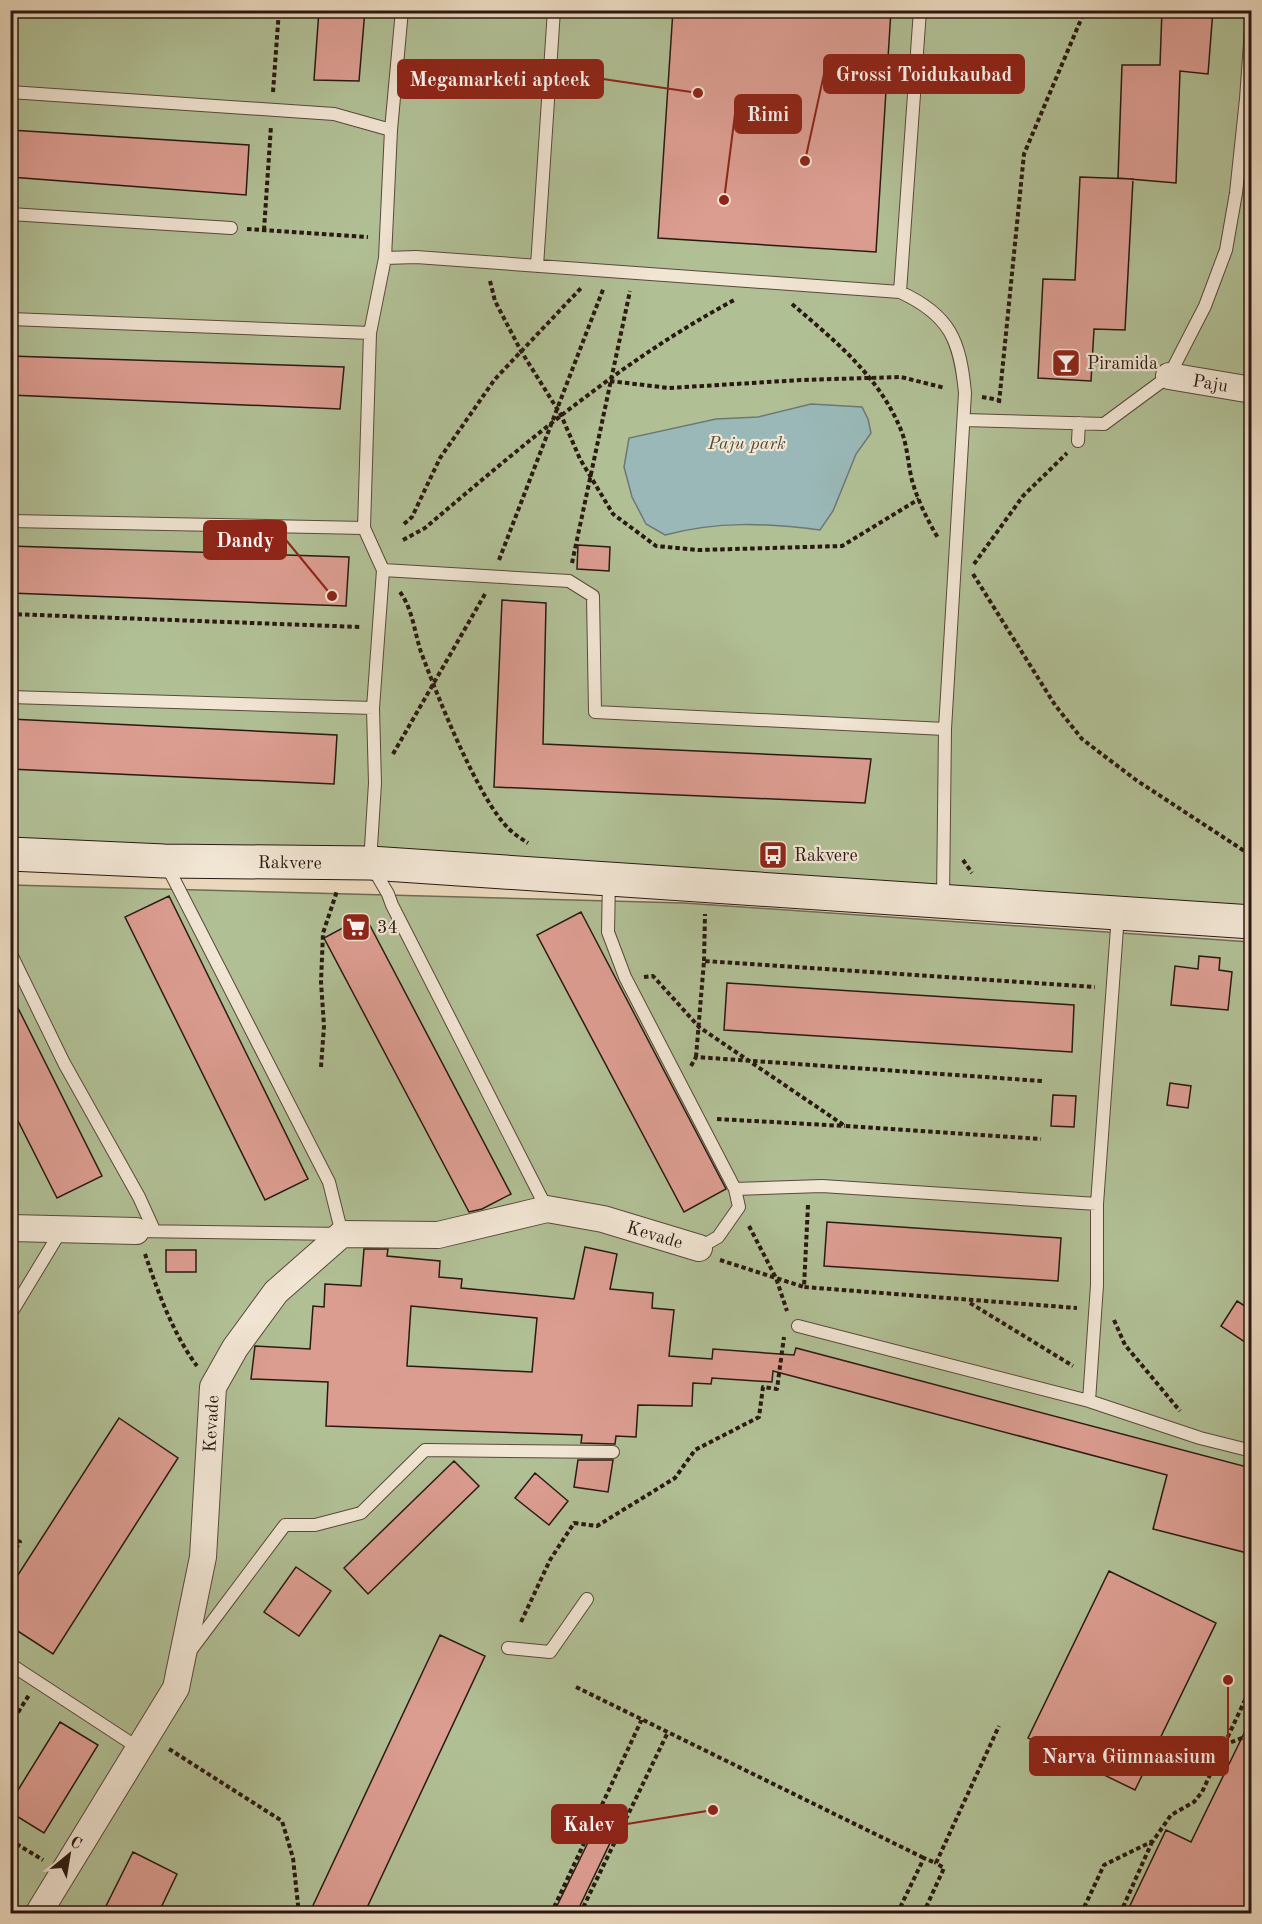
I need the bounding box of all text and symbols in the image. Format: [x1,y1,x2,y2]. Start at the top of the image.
callout: Grossi Toidukaubad [824,55,1024,93]
callout: Megamarketi apteek [398,60,603,98]
text: Grossi Toidukaubad [836,66,1012,86]
text: Megamarketi apteek [409,71,591,91]
callout: Rimi [735,95,801,133]
text: Rimi [747,106,789,126]
bar icon: Piramida [1050,347,1082,379]
place label: Piramida [1087,355,1158,373]
street label: Paju [1191,372,1230,396]
park label: Paju park [707,435,786,453]
callout: Dandy [204,521,286,559]
text: Dandy [216,532,274,552]
bus stop icon: Rakvere [757,839,789,871]
place label: Rakvere [794,847,858,865]
street label: Rakvere [258,854,322,873]
supermarket icon: 34 [340,911,372,943]
place label: 34 [377,919,398,937]
street label: Kevade [624,1219,685,1253]
street label: Kevade [201,1395,223,1453]
callout: Narva Gümnaasium [1030,1737,1228,1775]
text: Narva Gümnaasium [1042,1748,1216,1768]
callout: Kalev [552,1805,627,1843]
text: Kalev [563,1816,615,1836]
north arrow [39,1825,99,1885]
text: С [67,1834,84,1853]

